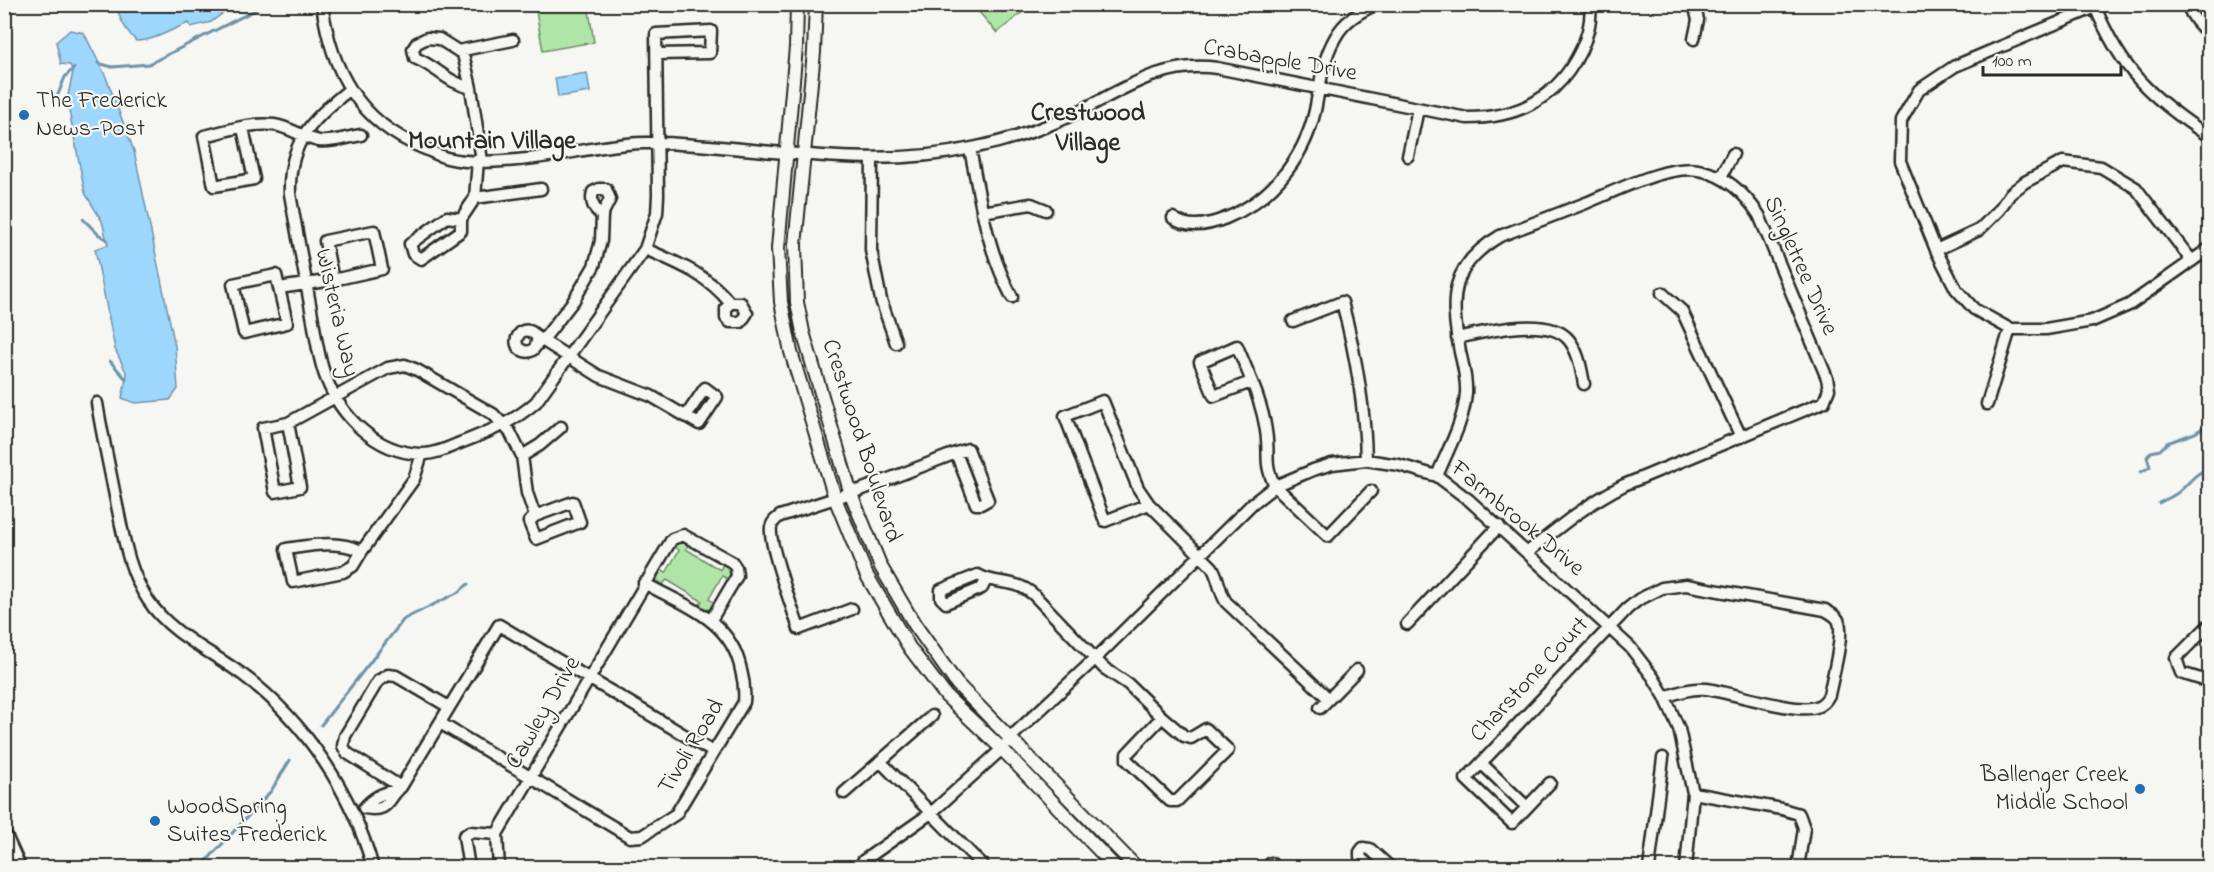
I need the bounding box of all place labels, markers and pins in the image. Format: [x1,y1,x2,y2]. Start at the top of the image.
place label: The Frederick News-Post [36,84,167,147]
marker: The Frederick News-Post [17,108,31,122]
place label: Ballenger Creek Middle School [1980,758,2128,821]
marker: Ballenger Creek Middle School [2133,782,2147,796]
place label: WoodSpring Suites Frederick [167,790,327,853]
marker: WoodSpring Suites Frederick [148,814,162,828]

